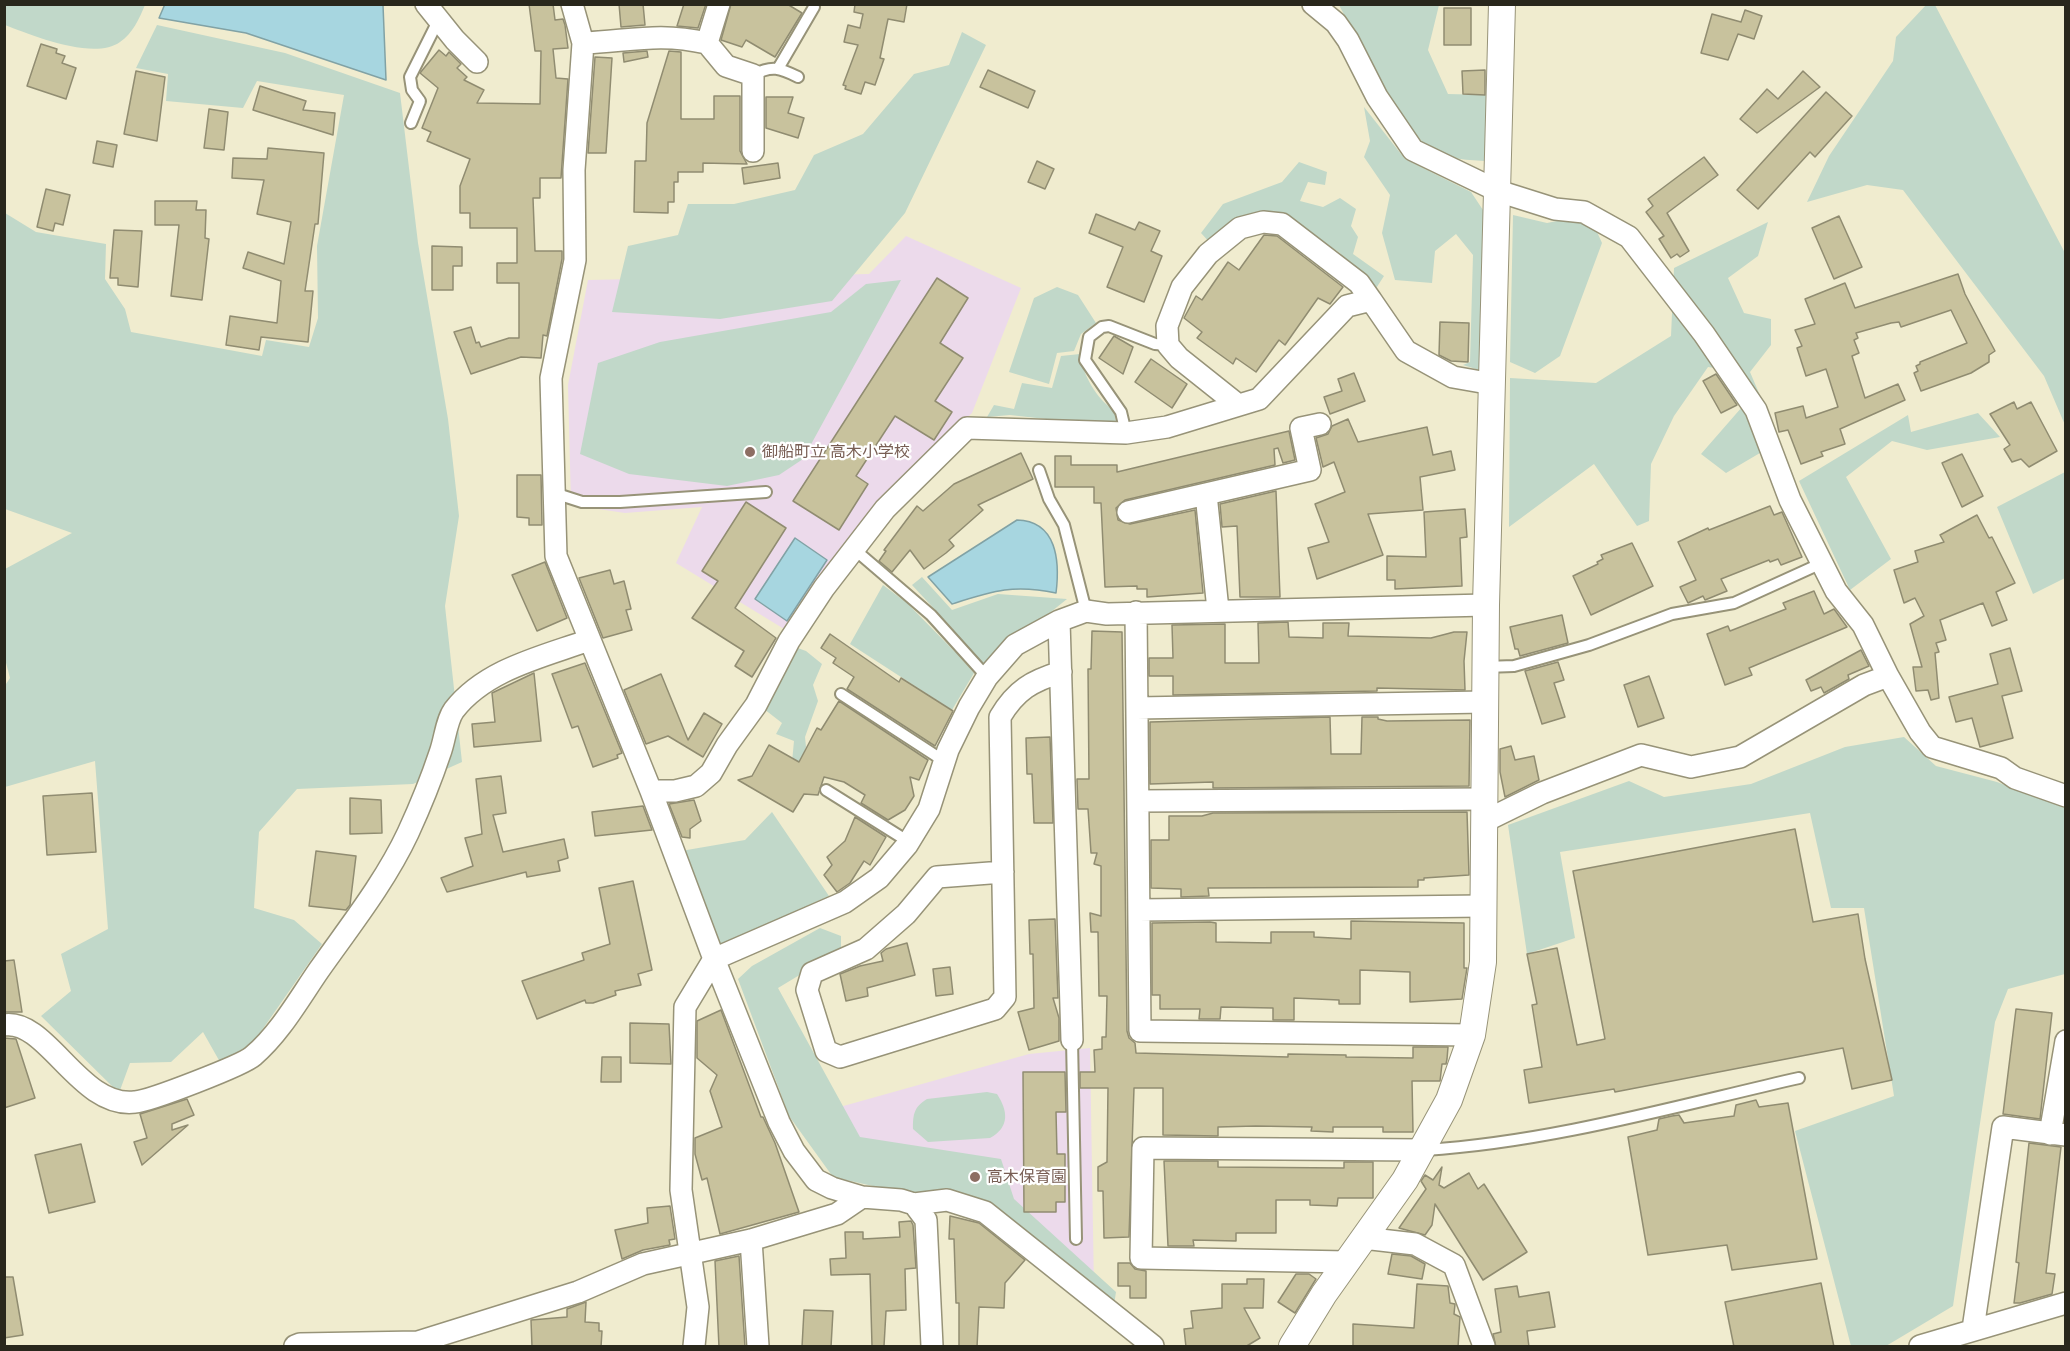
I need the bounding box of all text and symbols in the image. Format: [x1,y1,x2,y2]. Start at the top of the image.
place label: 御船町立 高木小学校 [762,442,910,462]
marker: 御船町立 高木小学校 [743,445,757,459]
place label: 高木保育園 [987,1167,1067,1187]
marker: 高木保育園 [968,1170,982,1184]

